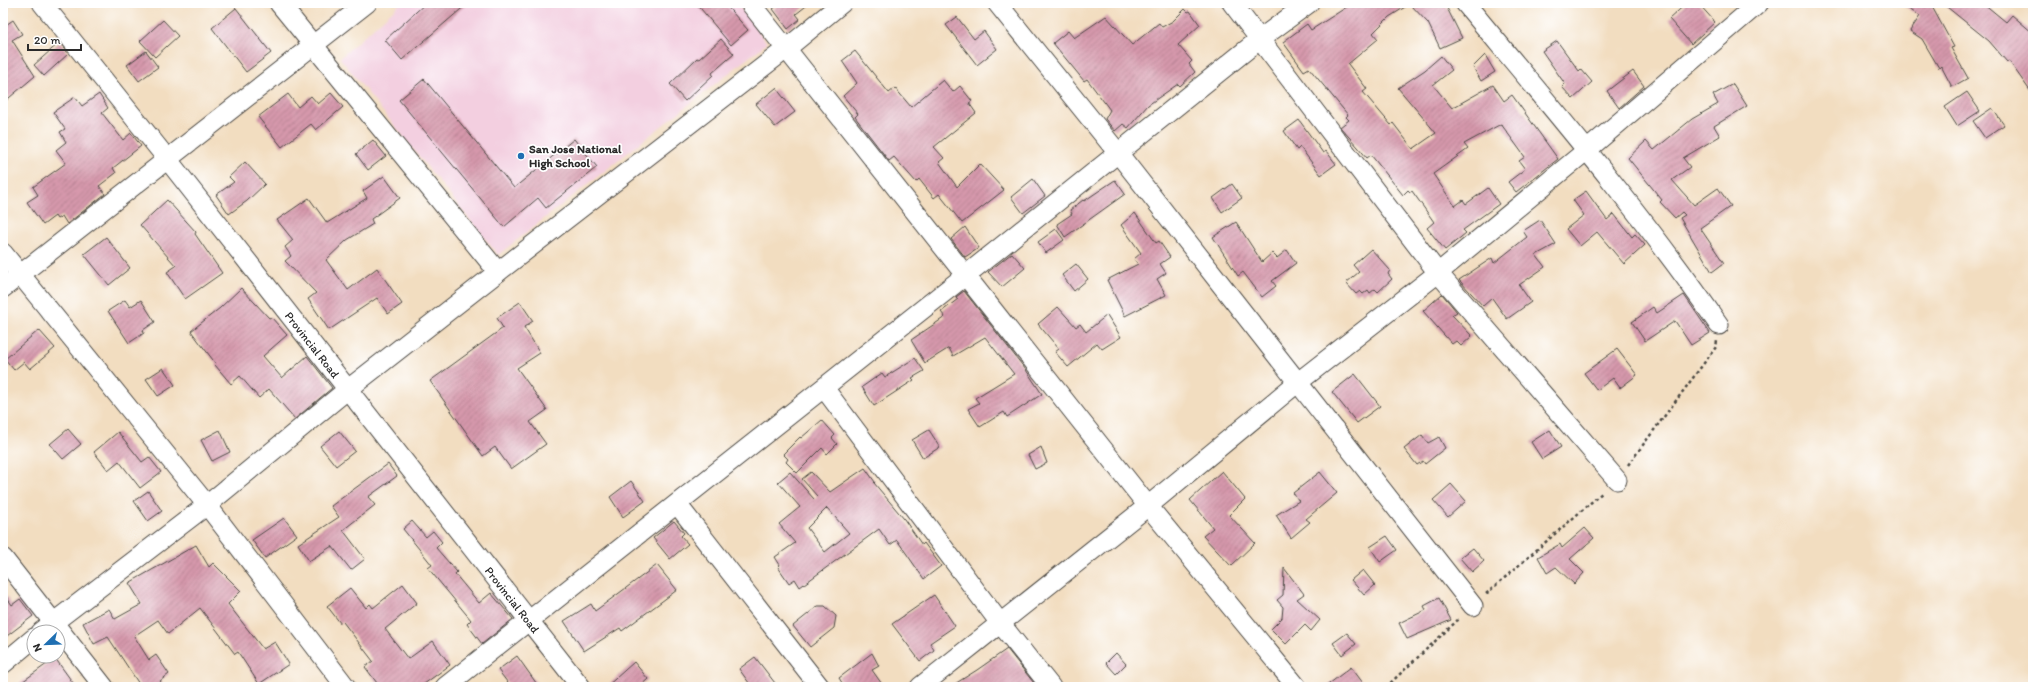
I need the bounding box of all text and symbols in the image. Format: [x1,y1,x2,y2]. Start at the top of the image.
scale bar [28,26,81,52]
text: 20 m [34,33,61,47]
place label: San Jose National High School [529,142,622,171]
marker: San Jose National High School [516,151,526,161]
street label: Provincial Road [282,309,343,381]
street label: Provincial Road [482,564,543,636]
north arrow [26,624,66,664]
text: N [30,642,45,654]

